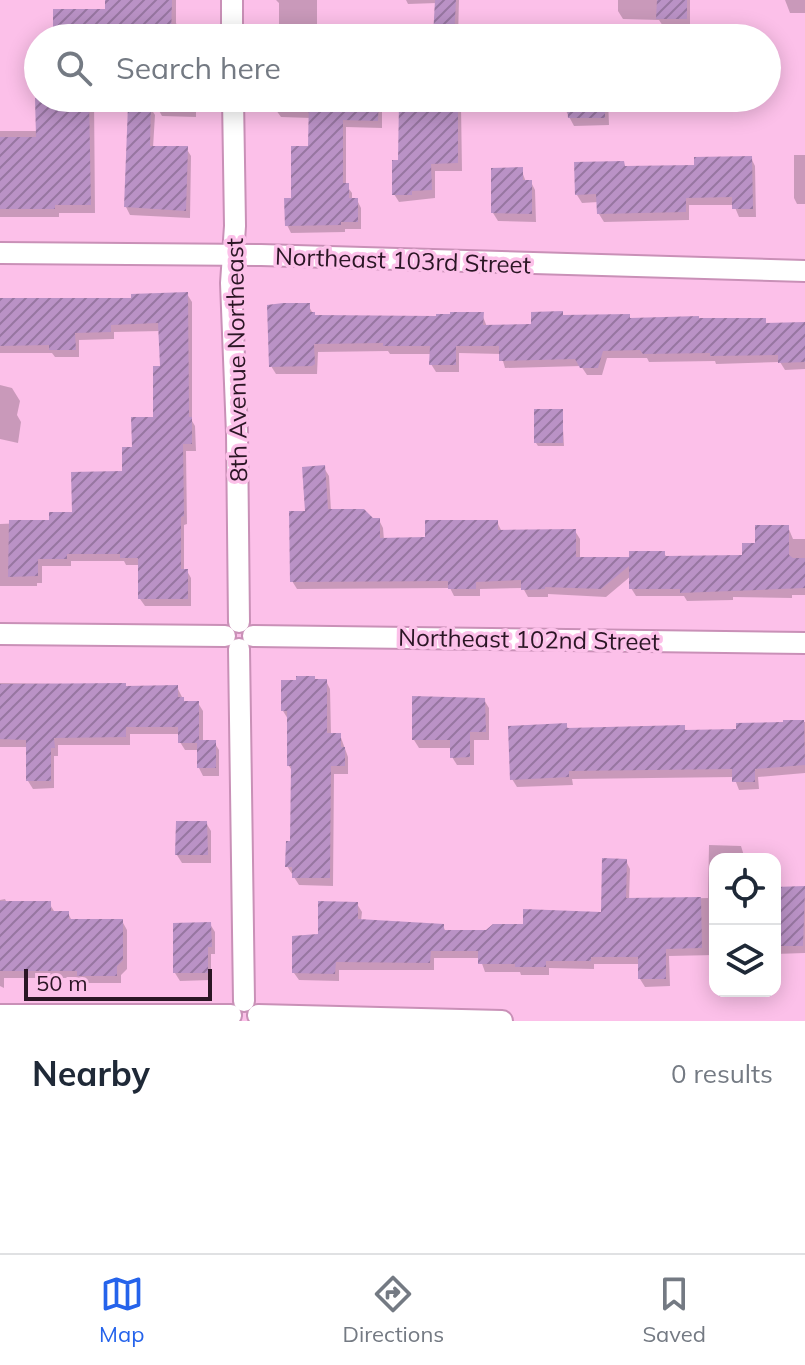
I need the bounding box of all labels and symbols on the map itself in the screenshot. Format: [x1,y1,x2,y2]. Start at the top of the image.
street label: 8th Avenue Northeast [219,238,253,482]
street label: Northeast 103rd Street [274,241,532,279]
street label: Northeast 102nd Street [398,622,660,656]
scale bar [24,965,212,1001]

